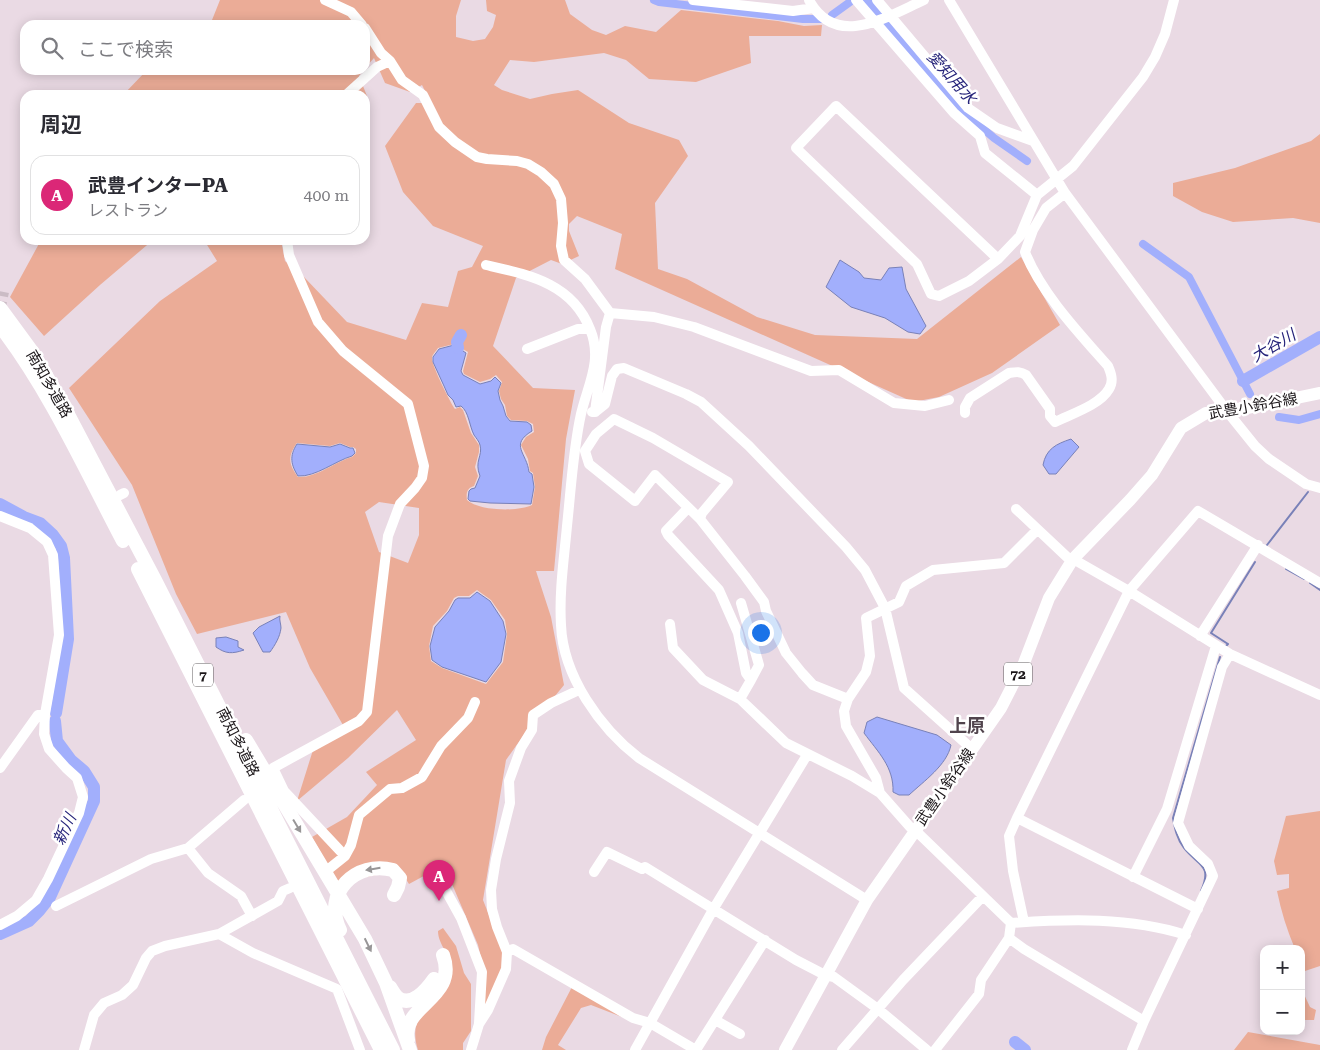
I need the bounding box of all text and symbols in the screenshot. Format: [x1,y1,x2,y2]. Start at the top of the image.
search box [20,20,370,75]
icon: search [38,34,66,62]
text: ここで検索 [78,38,173,61]
water label: 愛知用水 [923,47,981,109]
text: 周辺 [40,113,82,137]
text: 武豊インターPA [88,174,228,197]
text: A [51,186,63,205]
text: 400 m [303,186,349,205]
text: レストラン [88,201,168,220]
water label: 大谷川 [1248,324,1301,366]
street label: 南知多道路 [22,347,76,421]
street label: 武豊小鈴谷線 [1207,389,1299,423]
your location [748,620,774,646]
road number: 72 [1004,662,1032,686]
road number: 7 [193,664,213,686]
street label: 南知多道路 [213,704,263,780]
district label: 上原 [949,715,985,736]
street label: 武豊小鈴谷線 [912,745,978,829]
water label: 新川 [49,809,81,848]
one-way arrow [293,819,302,832]
pin: A [423,860,455,901]
one-way arrow [365,865,381,873]
one-way arrow [364,938,372,952]
map controls [1260,945,1305,1035]
button: + [1260,945,1305,990]
button: − [1260,990,1305,1035]

